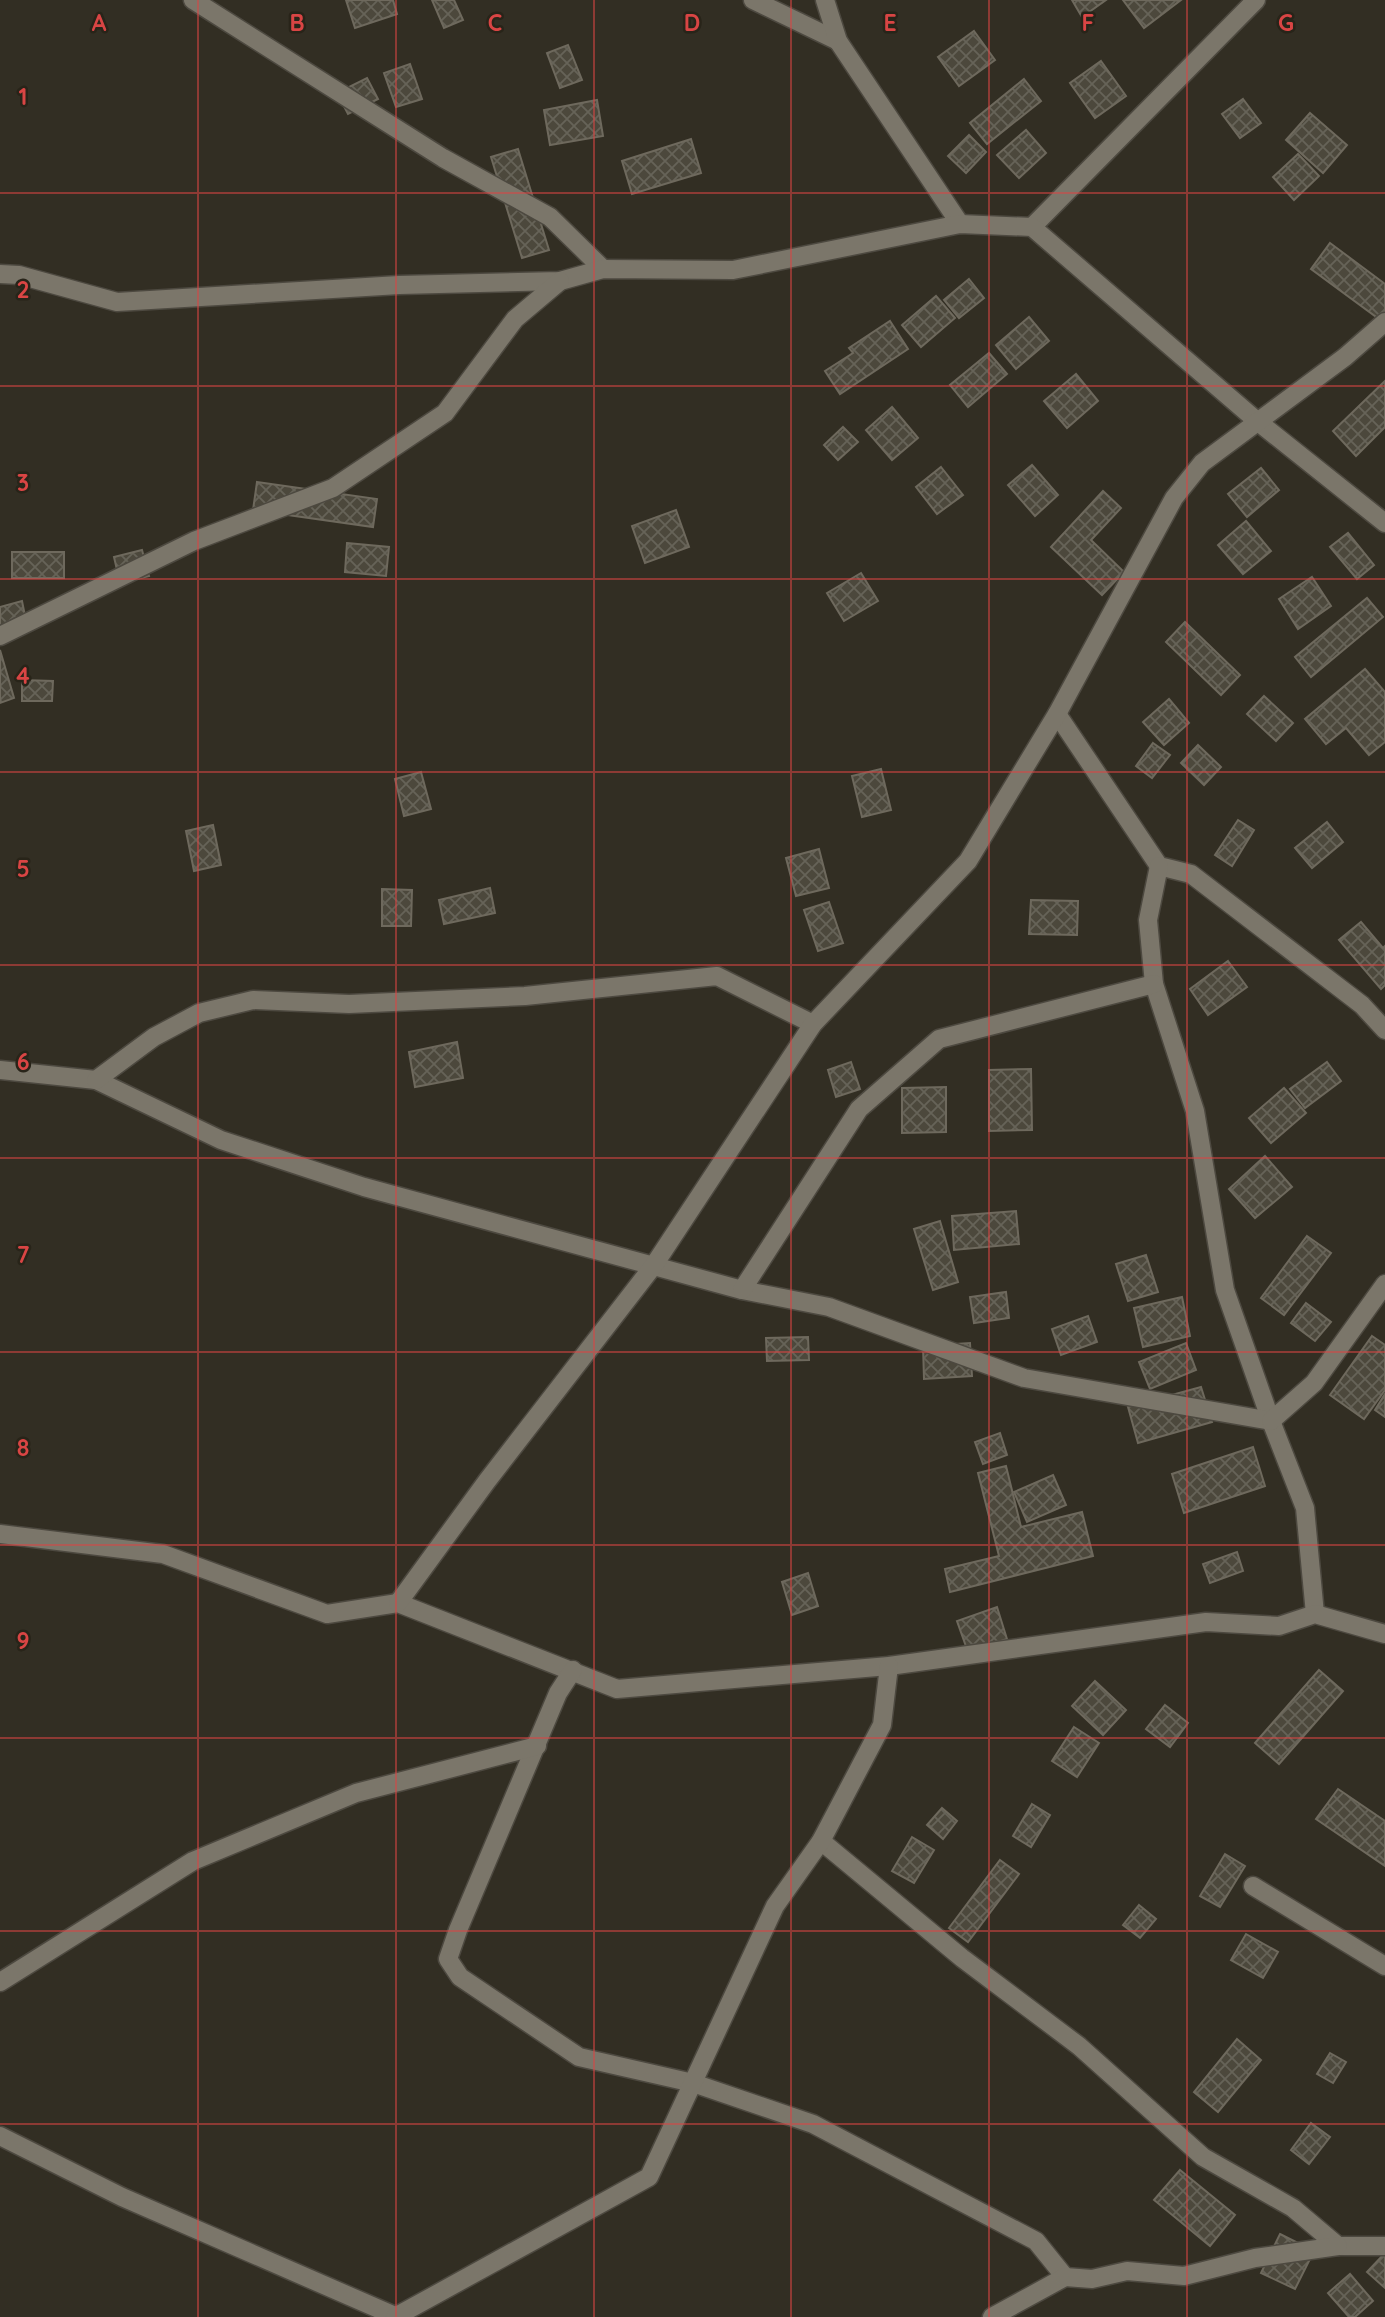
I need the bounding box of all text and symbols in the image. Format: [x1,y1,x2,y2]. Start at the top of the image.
text: A [92,8,107,37]
text: B [289,8,305,37]
text: C [488,8,502,37]
text: D [684,8,700,37]
text: E [883,8,897,37]
text: F [1082,8,1094,37]
text: G [1278,8,1294,37]
text: 1 [19,82,27,111]
text: 2 [16,275,30,304]
text: 3 [17,468,29,497]
text: 4 [16,661,30,690]
text: 5 [16,854,30,883]
text: 6 [17,1047,29,1076]
text: 7 [17,1240,30,1269]
text: 8 [17,1433,29,1462]
text: 9 [16,1626,30,1655]

